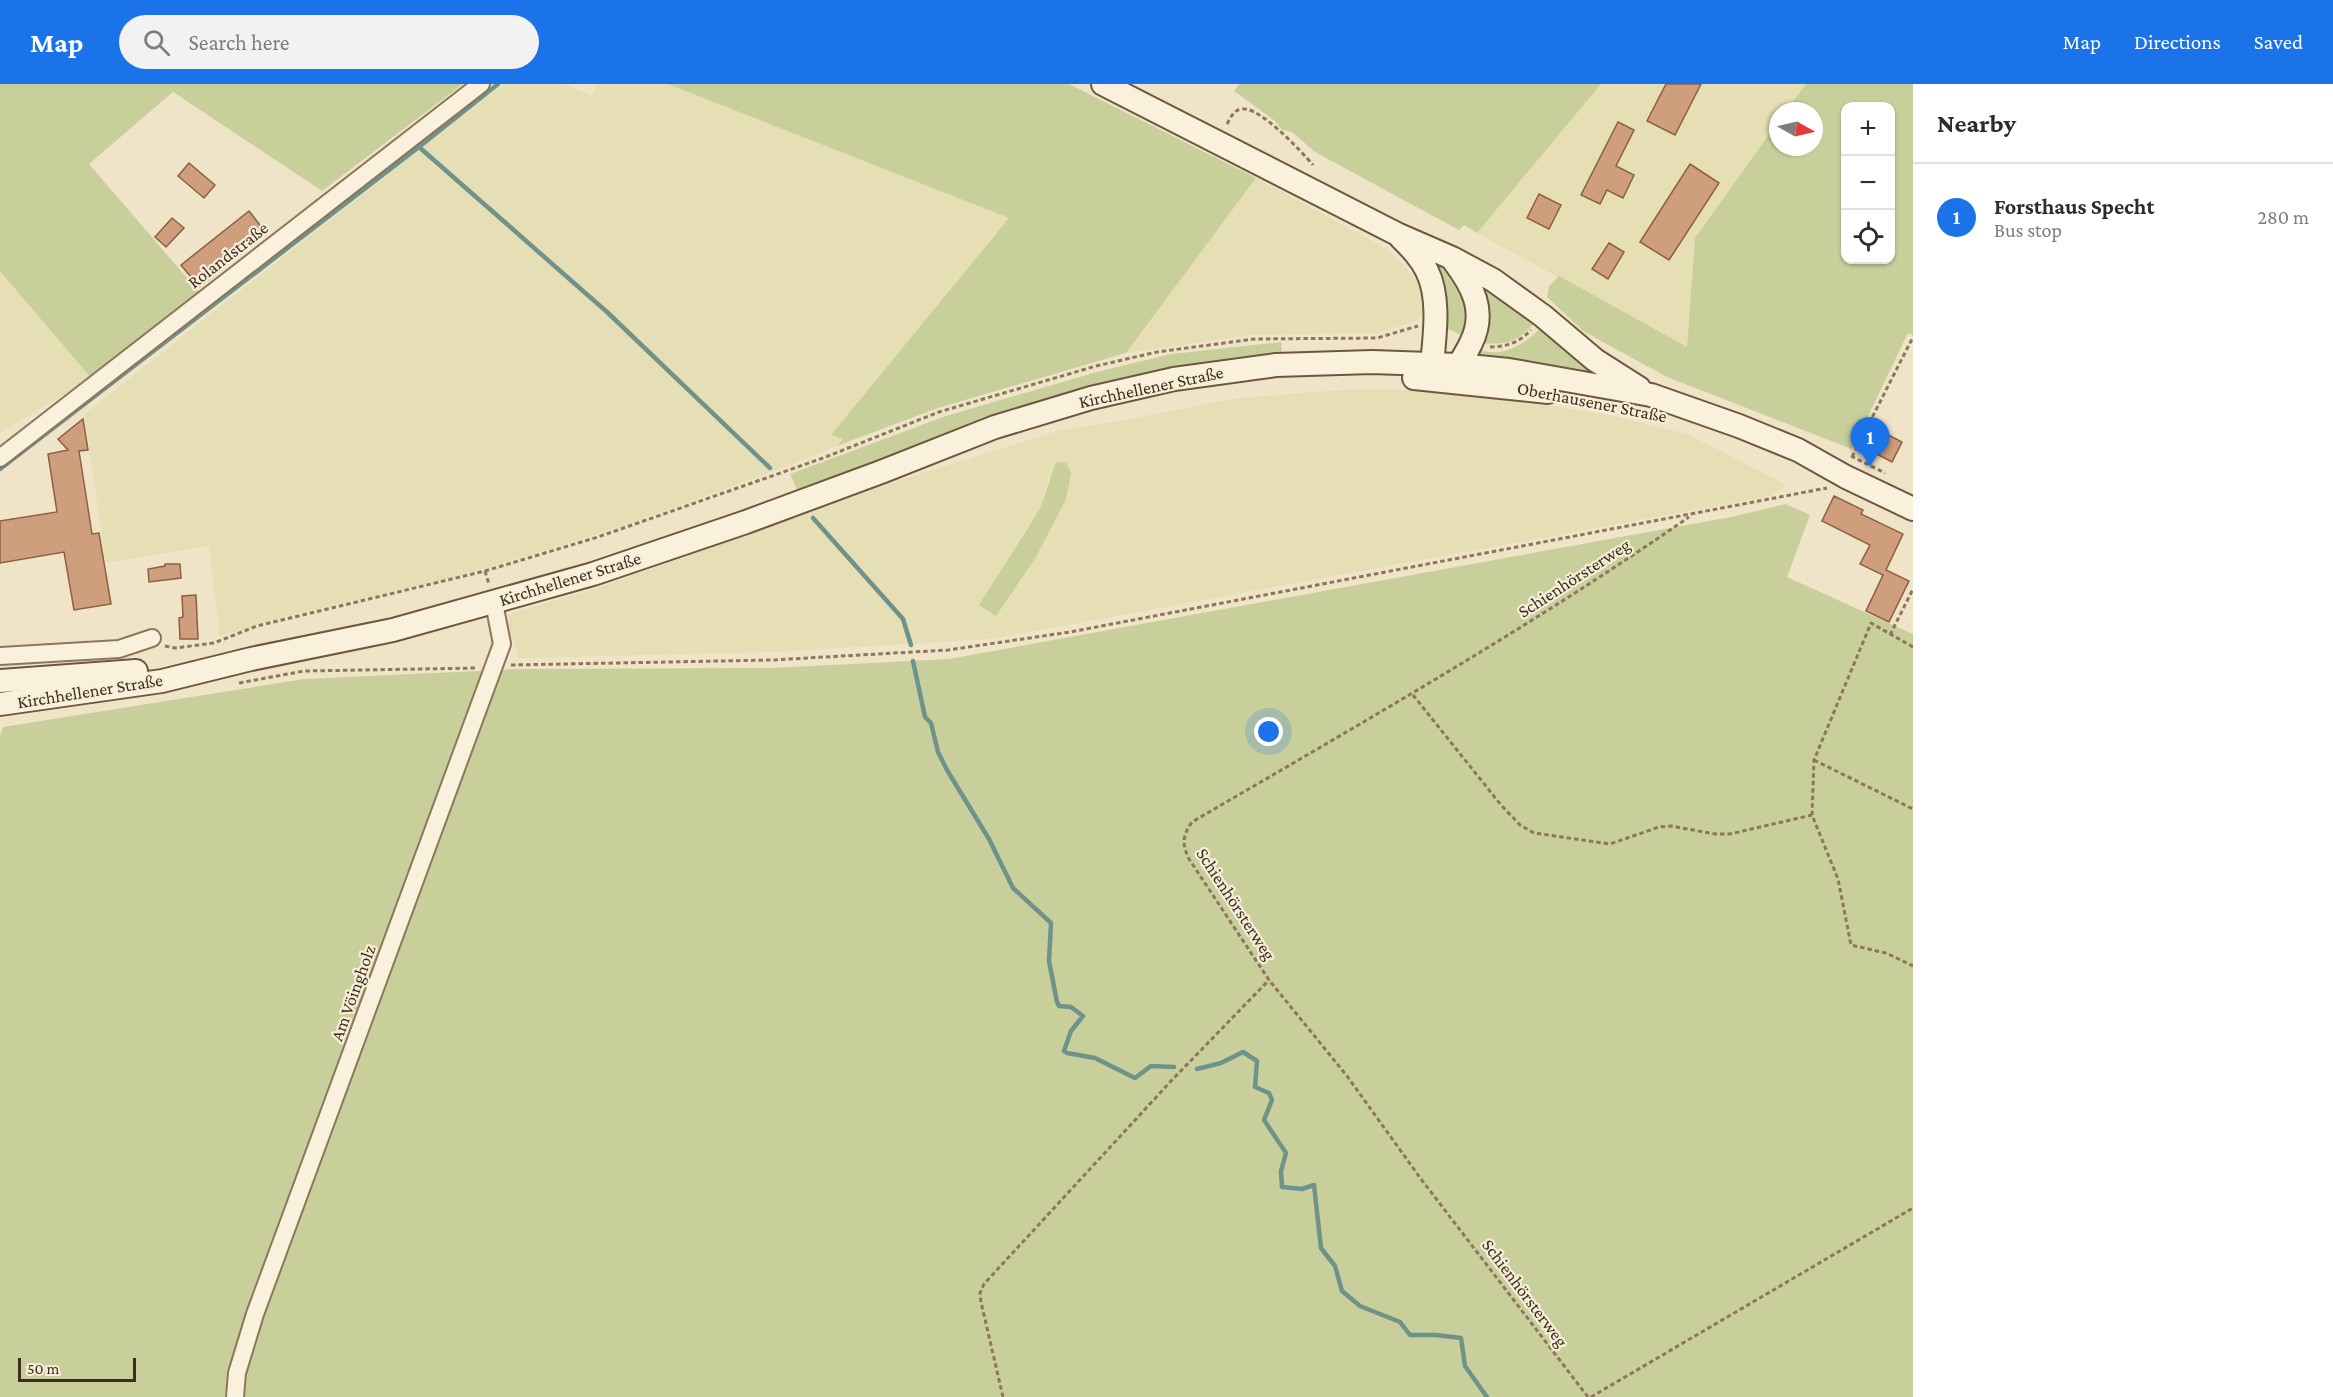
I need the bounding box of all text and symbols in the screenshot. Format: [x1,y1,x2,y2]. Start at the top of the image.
search box [119,15,539,69]
icon: search [140,26,173,59]
text: Map [30,27,83,58]
text: Search here [188,30,289,55]
text: Map [2063,30,2101,54]
text: Directions [2134,30,2221,54]
text: Saved [2254,30,2303,54]
north arrow [1769,102,1823,156]
map controls [1841,102,1895,264]
button: + [1841,102,1895,156]
text: Nearby [1937,109,2016,138]
button: − [1841,156,1895,210]
text: Forsthaus Specht [1994,194,2154,219]
text: 1 [1953,206,1960,228]
text: 280 m [2258,206,2309,228]
button: locate [1841,210,1895,264]
street label: Rolandstraße [184,217,272,293]
text: Bus stop [1994,219,2062,241]
street label: Kirchhellener Straße [1077,362,1225,412]
street label: Oberhausener Straße [1515,378,1669,426]
pin: 1 [1850,418,1890,467]
street label: Schienhörsterweg [1514,534,1634,622]
street label: Kirchhellener Straße [497,548,643,610]
street label: Kirchhellener Straße [16,670,164,712]
your location [1254,717,1283,746]
street label: Schienhörsterweg [1192,844,1280,964]
street label: Am Vöingholz [326,942,380,1044]
street label: Schienhörsterweg [1478,1235,1572,1351]
scale bar [18,1355,136,1382]
text: 50 m [27,1360,59,1377]

